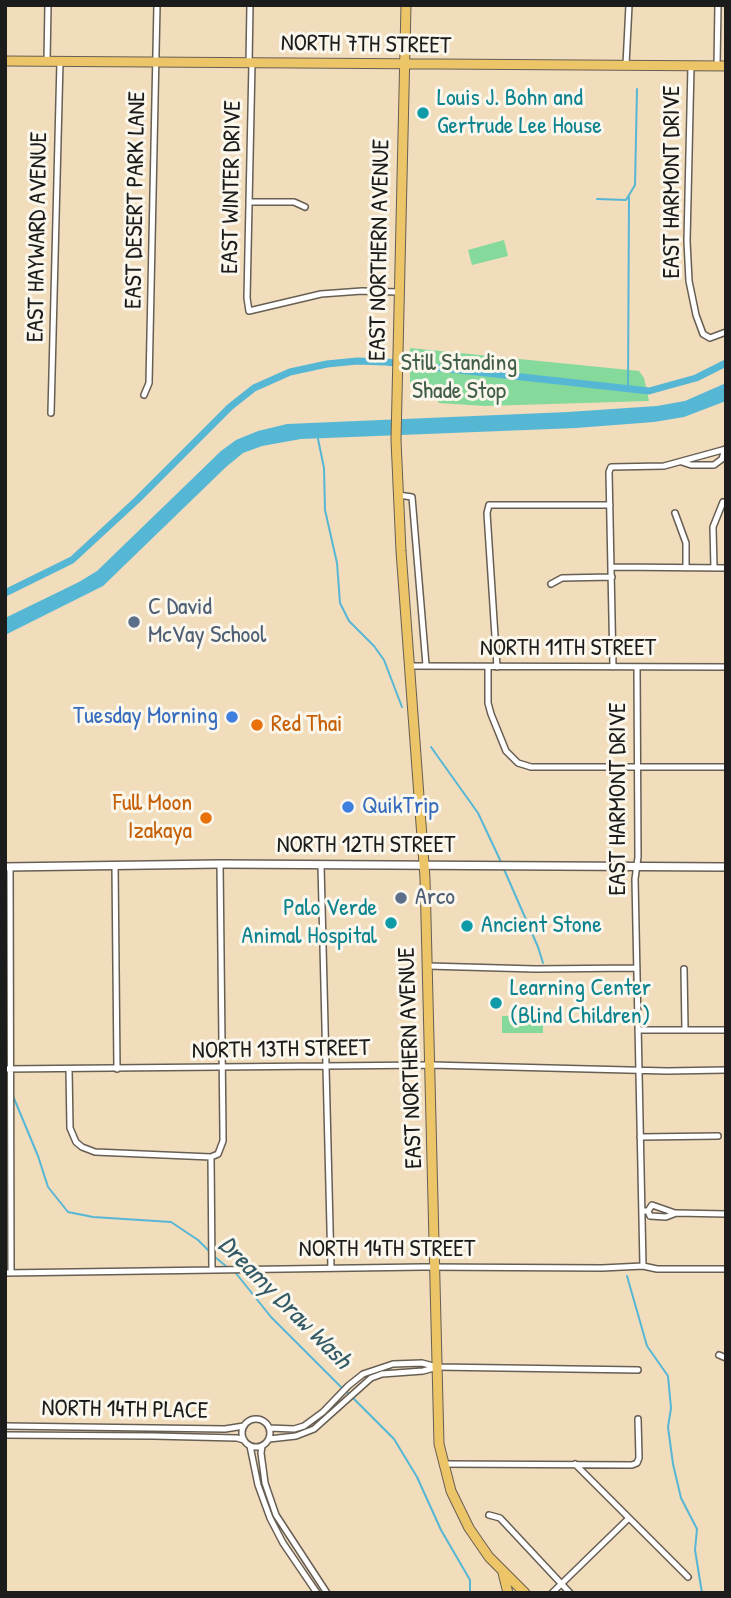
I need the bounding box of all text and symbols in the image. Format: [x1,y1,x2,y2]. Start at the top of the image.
street label: NORTH 7TH STREET [281,29,451,61]
place label: Louis J. Bohn and Gertrude Lee House [437,85,602,141]
street label: EAST HARMONT DRIVE [659,85,687,279]
street label: EAST DESERT PARK LANE [120,91,152,309]
street label: EAST WINTER DRIVE [216,100,248,274]
marker: Louis J. Bohn and Gertrude Lee House [415,105,431,121]
street label: EAST HAYWARD AVENUE [22,132,54,342]
street label: EAST NORTHERN AVENUE [364,139,396,361]
park label: Still Standing Shade Stop [401,350,517,406]
place label: C David McVay School [148,594,266,650]
marker: C David McVay School [126,614,142,630]
street label: NORTH 11TH STREET [480,635,656,663]
street label: EAST HARMONT DRIVE [605,702,633,896]
place label: Tuesday Morning [73,703,218,731]
marker: Tuesday Morning [224,709,240,725]
place label: Red Thai [271,711,342,739]
marker: Red Thai [249,717,265,733]
place label: Full Moon Izakaya [113,790,192,846]
place label: QuikTrip [362,793,439,821]
marker: QuikTrip [340,799,356,815]
marker: Full Moon Izakaya [198,810,214,826]
street label: NORTH 12TH STREET [277,832,455,860]
place label: Arco [415,884,455,912]
marker: Arco [393,890,409,906]
place label: Palo Verde Animal Hospital [242,895,377,951]
place label: Ancient Stone [481,912,602,940]
marker: Palo Verde Animal Hospital [383,915,399,931]
marker: Ancient Stone [459,918,475,934]
street label: EAST NORTHERN AVENUE [393,947,429,1169]
place label: Learning Center (Blind Children) [510,975,651,1031]
marker: Learning Center (Blind Children) [488,995,504,1011]
street label: NORTH 13TH STREET [192,1034,370,1066]
water label: Dreamy Draw Wash [211,1230,357,1376]
street label: NORTH 14TH STREET [299,1236,475,1264]
street label: NORTH 14TH PLACE [41,1394,209,1426]

